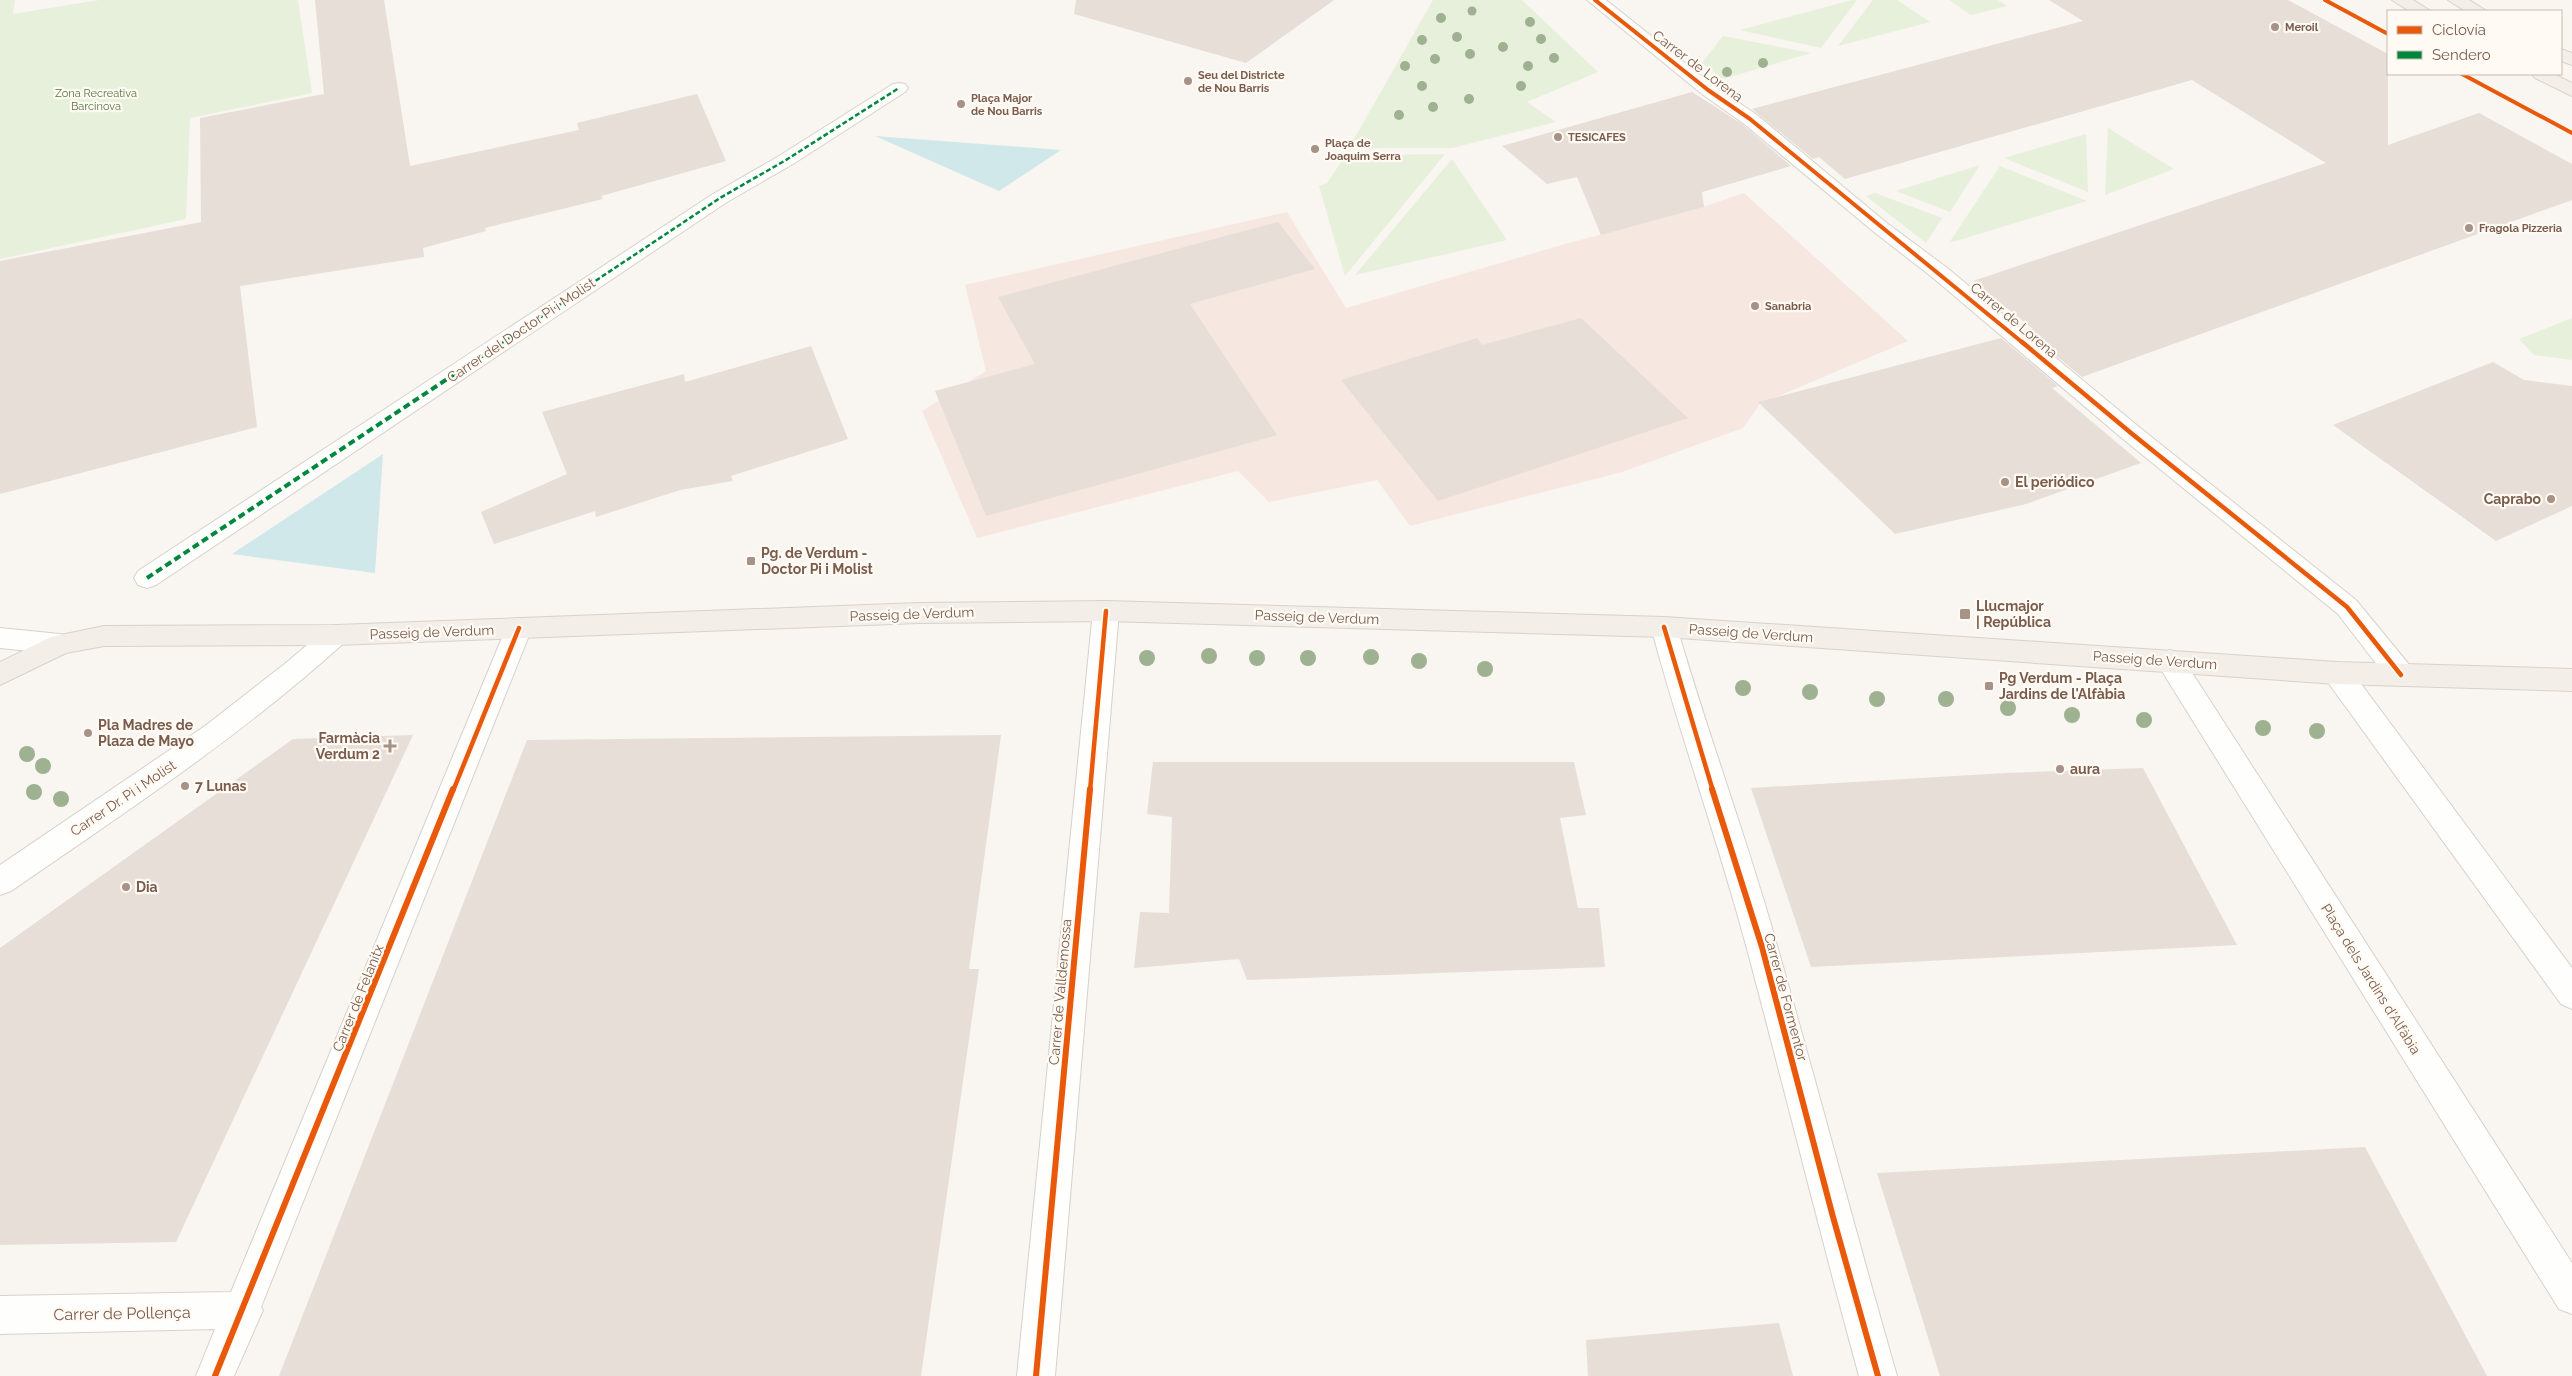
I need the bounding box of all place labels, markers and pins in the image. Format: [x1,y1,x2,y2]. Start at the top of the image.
marker: Meroil [2269,21,2281,33]
place label: Meroil [2285,21,2319,34]
place label: Seu del Districte de Nou Barris [1198,69,1285,95]
marker: Seu del Districte de Nou Barris [1182,75,1194,87]
place label: Plaça Major de Nou Barris [971,92,1043,118]
marker: Plaça Major de Nou Barris [955,98,967,110]
marker: TESICAFES [1552,131,1564,143]
place label: TESICAFES [1568,131,1626,144]
place label: Plaça de Joaquim Serra [1325,137,1401,163]
marker: Plaça de Joaquim Serra [1309,143,1321,155]
marker: Fragola Pizzeria [2463,222,2475,234]
place label: Fragola Pizzeria [2479,222,2562,235]
marker: Sanabria [1749,300,1761,312]
place label: Sanabria [1765,300,1811,313]
place label: El periódico [2015,474,2095,490]
marker: El periódico [1999,476,2011,488]
place label: Caprabo [2484,491,2542,507]
marker: Caprabo [2545,493,2557,505]
place label: Pg. de Verdum - Doctor Pi i Molist [761,545,874,577]
marker: Pg. de Verdum - Doctor Pi i Molist [745,555,757,567]
place label: Llucmajor | República [1976,598,2051,630]
marker: Llucmajor | República [1958,607,1972,621]
place label: Pg Verdum - Plaça Jardins de l'Alfàbia [1999,670,2125,702]
marker: Pg Verdum - Plaça Jardins de l'Alfàbia [1983,680,1995,692]
place label: Pla Madres de Plaza de Mayo [98,717,194,749]
marker: Pla Madres de Plaza de Mayo [82,727,94,739]
place label: Farmàcia Verdum 2 [316,730,380,762]
marker: Farmàcia Verdum 2 [384,740,396,752]
place label: aura [2070,761,2100,777]
marker: aura [2054,763,2066,775]
place label: 7 Lunas [195,778,247,794]
marker: 7 Lunas [179,780,191,792]
place label: Dia [136,879,158,895]
marker: Dia [120,881,132,893]

